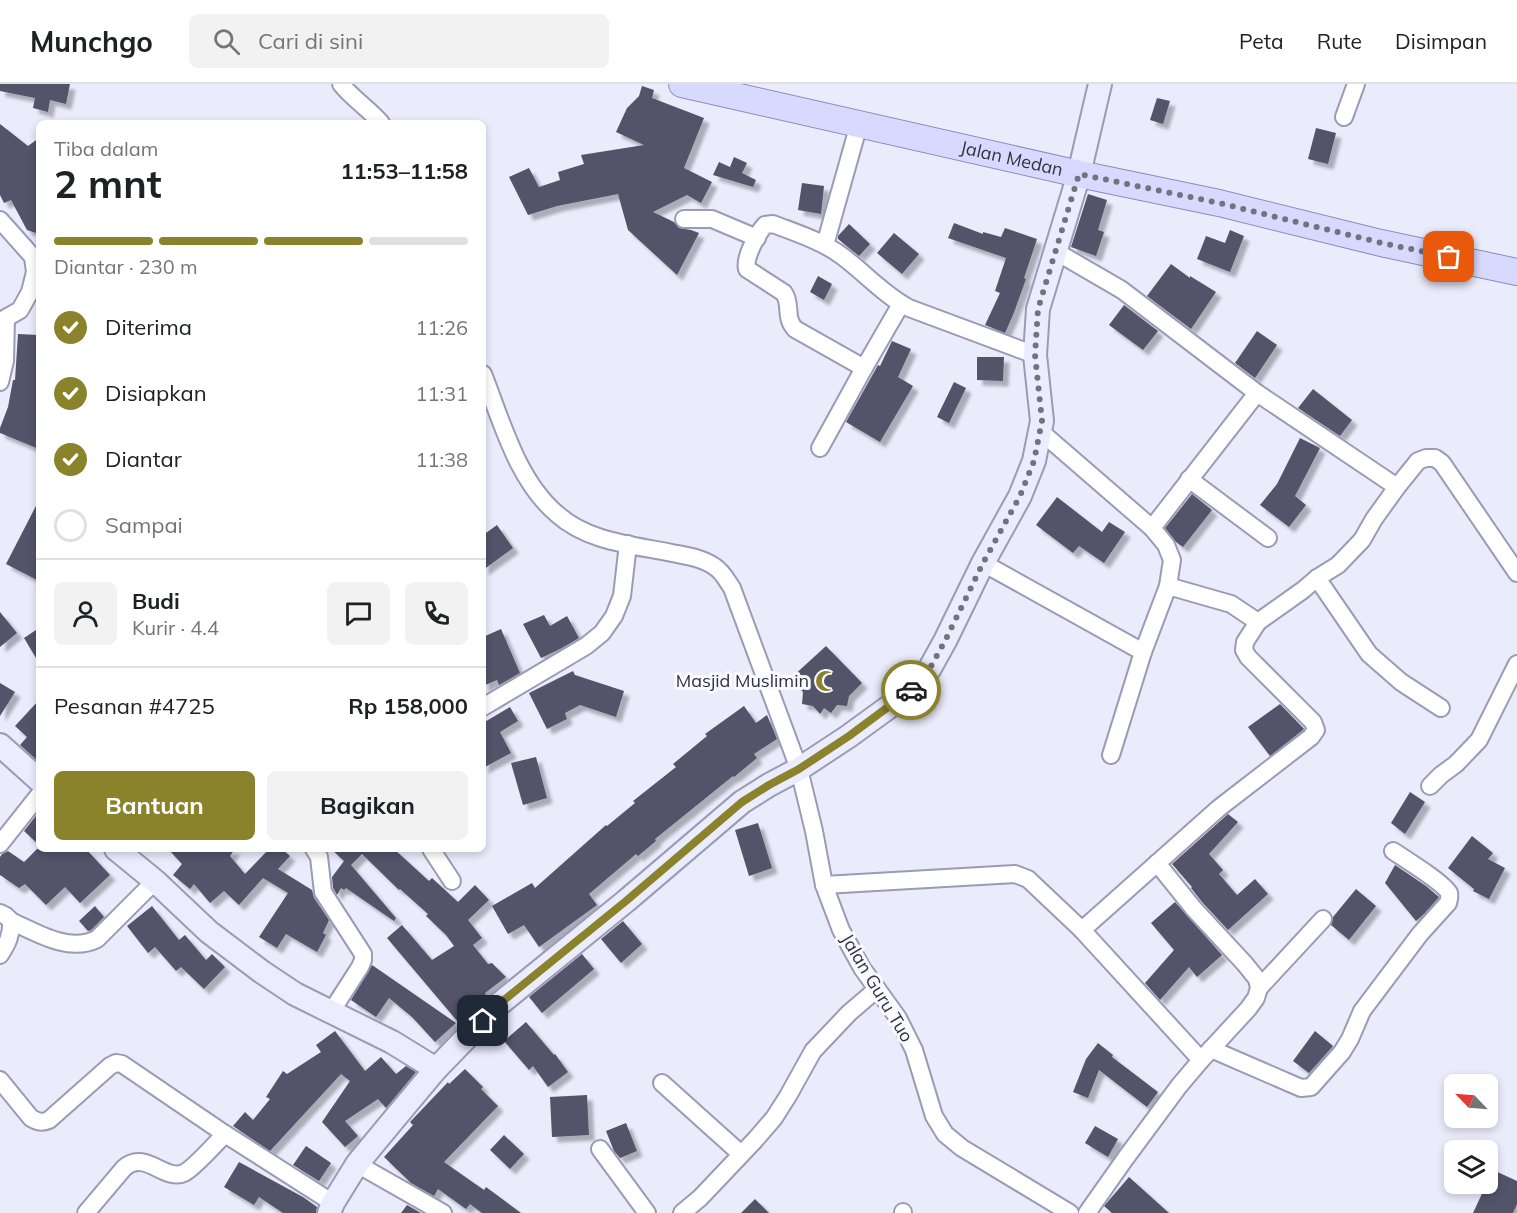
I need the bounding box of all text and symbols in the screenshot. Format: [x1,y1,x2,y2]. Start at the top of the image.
search box [189,14,609,68]
text: Munchgo [30,24,153,59]
icon: search [210,25,243,58]
text: Cari di sini [258,27,363,55]
text: Peta [1239,28,1284,54]
text: Rute [1317,28,1362,54]
text: Disimpan [1395,28,1487,54]
street label: Jalan Medan [958,135,1065,181]
text: Tiba dalam [54,136,158,161]
text: 11:53–11:58 [340,157,468,185]
text: 2 mnt [54,159,161,208]
pin [1423,231,1474,282]
icon: bag [1432,240,1465,273]
text: Diantar · 230 m [54,254,198,279]
icon: check [54,311,87,344]
text: Diterima [105,313,192,341]
text: 11:26 [415,315,468,340]
icon: check [54,377,87,410]
text: Disiapkan [105,379,207,407]
text: 11:31 [415,381,468,406]
icon: check [54,443,87,476]
text: Diantar [105,445,182,473]
text: 11:38 [415,447,468,472]
text: Sampai [105,511,183,539]
button: person [54,582,117,645]
button: chat [327,582,390,645]
button: phone [405,582,468,645]
text: Budi [132,587,180,615]
text: Kurir · 4.4 [132,615,219,640]
courier [881,660,941,720]
place label: Masjid Muslimin [676,669,809,692]
mosque icon: Masjid Muslimin [814,669,838,693]
icon: car [895,674,928,707]
text: Pesanan #4725 [54,692,215,720]
text: Rp 158,000 [348,692,468,720]
button: Bantuan [54,771,255,840]
button: Bagikan [267,771,468,840]
street label: Jalan Guru Tuo [836,929,919,1046]
pin [457,995,508,1046]
icon: home [466,1004,499,1037]
north arrow [1444,1074,1498,1128]
map controls [1444,1074,1498,1194]
button: layers [1444,1140,1498,1194]

